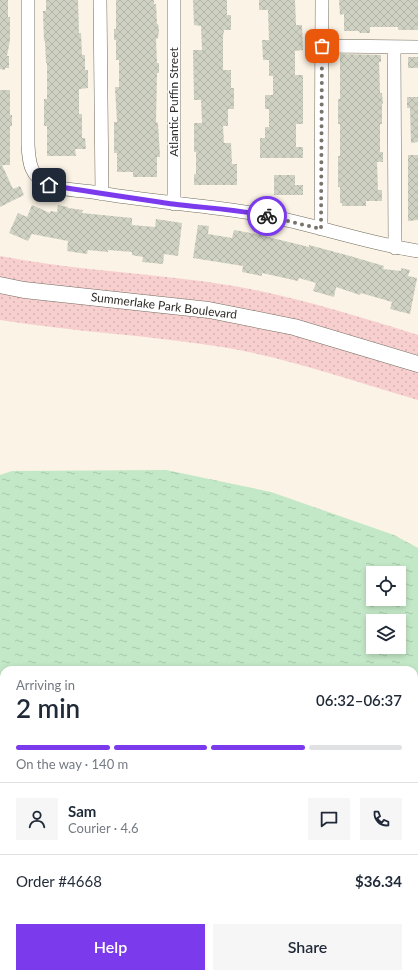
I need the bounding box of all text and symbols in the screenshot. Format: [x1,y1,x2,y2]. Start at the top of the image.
pin [305,29,339,63]
icon: bag [311,35,333,57]
street label: Atlantic Puffin Street [166,47,181,157]
pin [32,168,66,202]
icon: home [38,174,60,196]
courier [247,196,287,236]
icon: bike [256,205,278,227]
street label: Summerlake Park Boulevard [90,289,238,322]
map controls [366,566,406,654]
button: locate [366,566,406,606]
button: layers [366,614,406,654]
text: Arriving in [16,677,75,693]
text: 06:32–06:37 [316,691,402,709]
text: 2 min [16,692,80,724]
text: On the way · 140 m [16,756,128,772]
button: person [16,798,58,840]
button: chat [308,798,350,840]
button: phone [360,798,402,840]
text: Sam [68,802,96,820]
text: Courier · 4.6 [68,820,139,836]
text: Order #4668 [16,872,102,890]
text: $36.34 [355,872,402,890]
button: Help [16,924,205,970]
button: Share [213,924,402,970]

